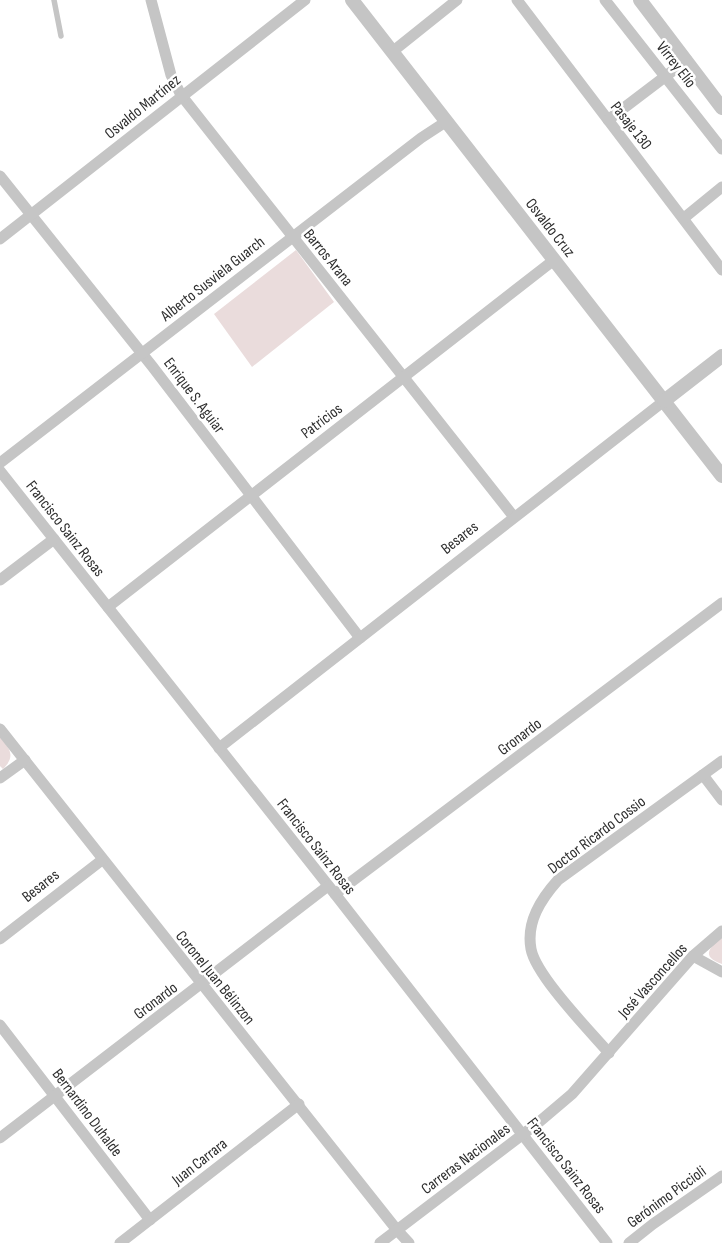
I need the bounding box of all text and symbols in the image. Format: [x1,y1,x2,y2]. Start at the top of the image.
street label: Virrey Elío [652,38,700,92]
street label: Osvaldo Martínez [101,71,185,143]
street label: Pasaje 130 [606,98,655,154]
street label: Osvaldo Cruz [521,195,579,261]
street label: Barros Arana [299,226,357,290]
street label: Alberto Susviela Guarch [156,233,269,326]
street label: Enrique S. Aguiar [159,354,229,438]
street label: Patricios [297,399,347,443]
street label: Francisco Sainz Rosas [21,477,108,581]
street label: Besares [438,518,482,559]
street label: Gronardo [494,715,545,760]
street label: Doctor Ricardo Cossio [544,792,650,878]
street label: Francisco Sainz Rosas [272,795,359,899]
street label: Besares [19,866,63,907]
street label: Coronel Juan Bélinzon [171,927,258,1029]
street label: José Vasconcellos [614,939,692,1023]
street label: Gronardo [130,979,181,1024]
street label: Bernardino Duhalde [48,1065,126,1160]
street label: Francisco Sainz Rosas [522,1114,609,1218]
street label: Carreras Nacionales [418,1119,514,1199]
street label: Juan Carrara [168,1135,231,1190]
street label: Gerónimo Piccioli [624,1162,710,1232]

